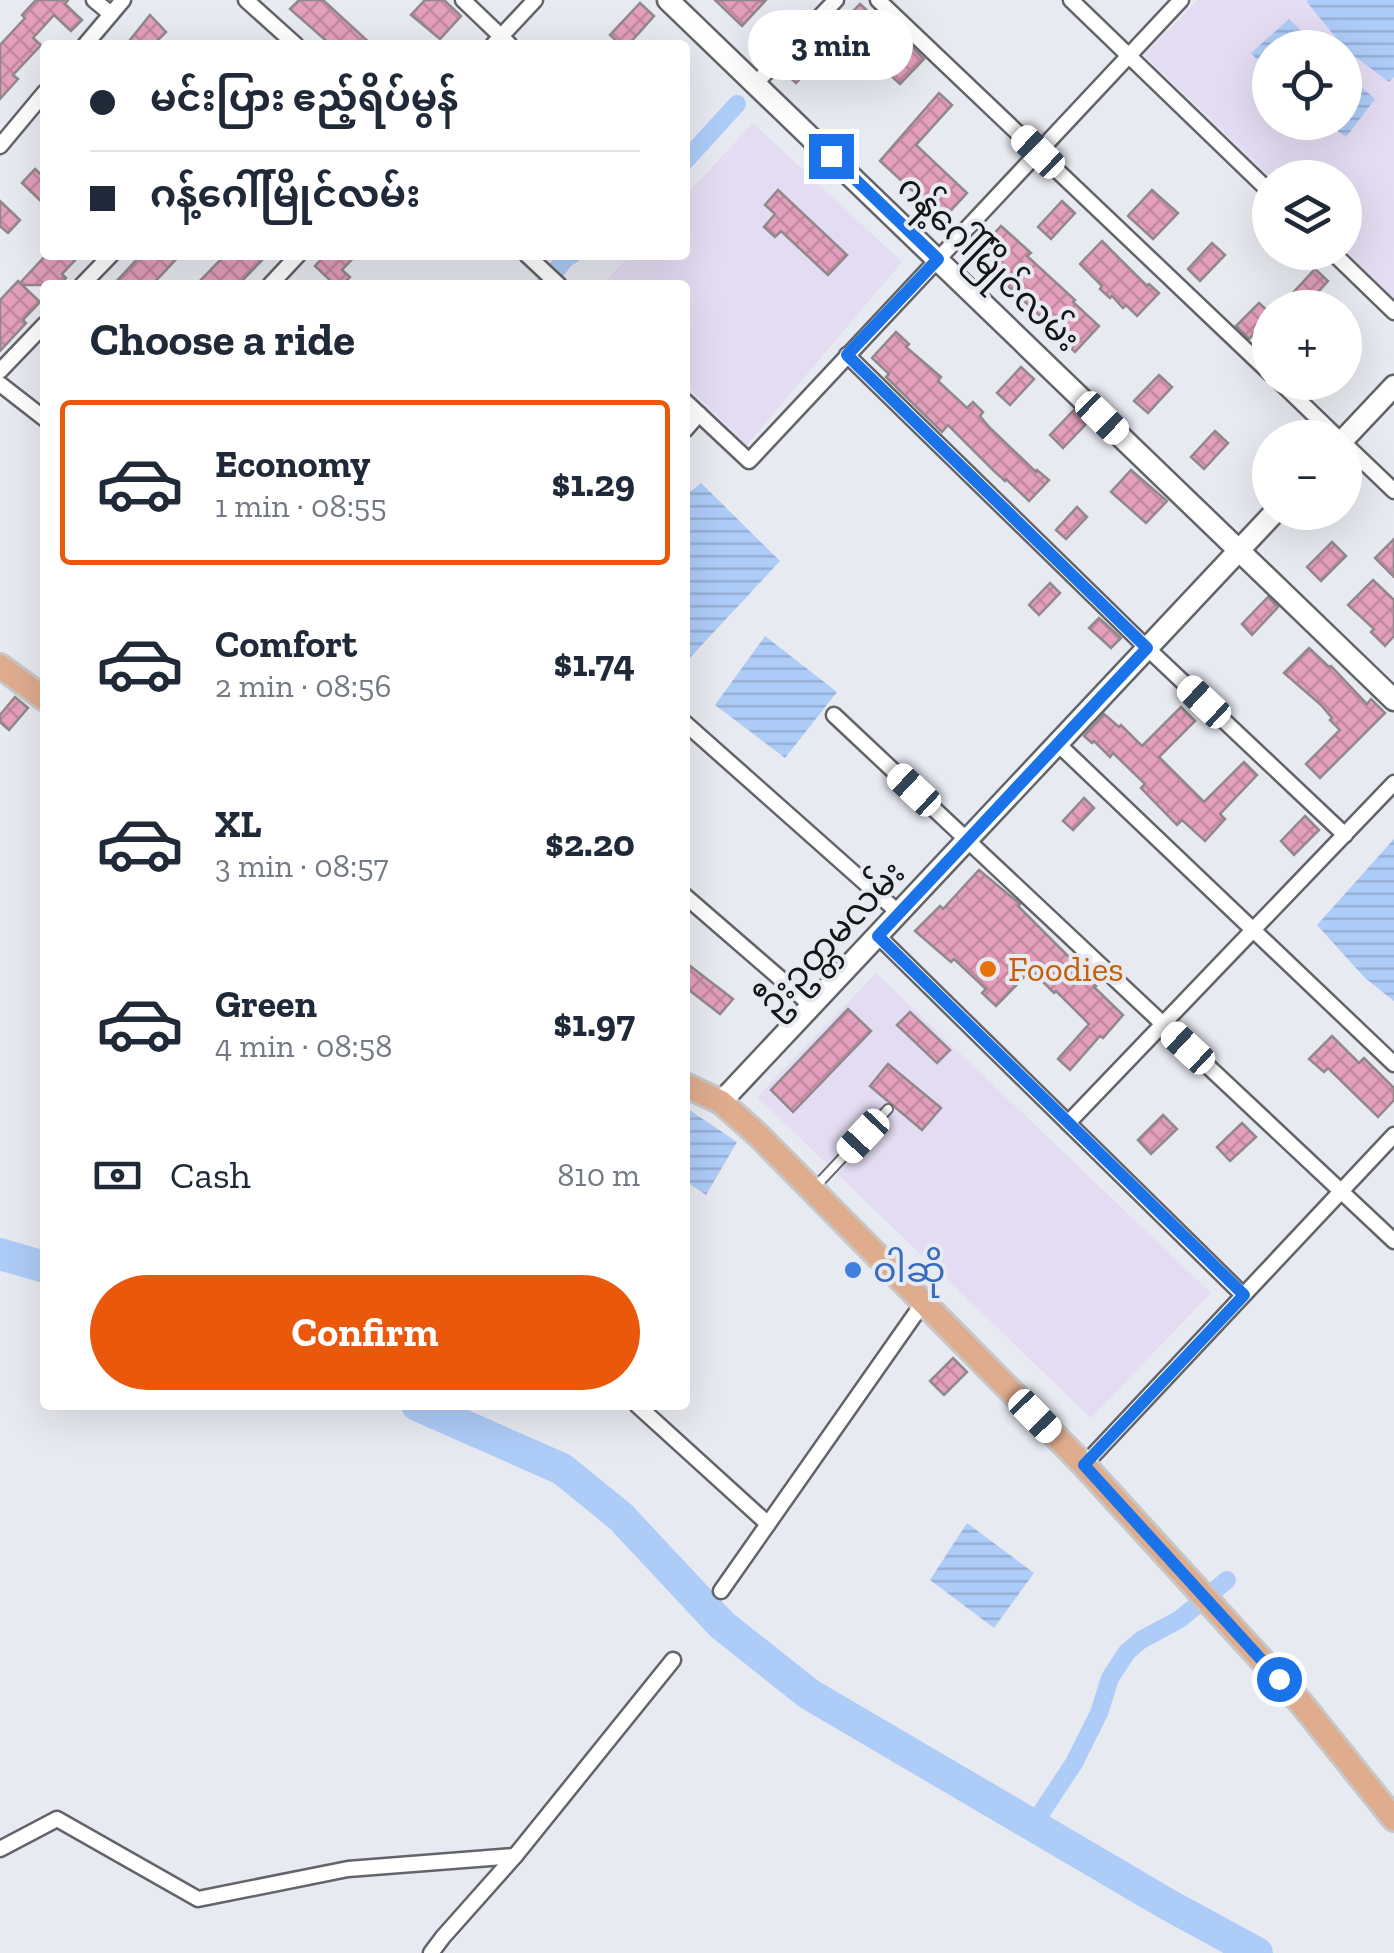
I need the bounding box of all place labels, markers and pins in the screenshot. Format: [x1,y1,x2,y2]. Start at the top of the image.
place label: Foodies [1008,948,1124,990]
marker: Foodies [977,958,999,980]
place label: ဝါဆို [873,1247,945,1298]
marker: ဝါဆို [842,1259,864,1281]

